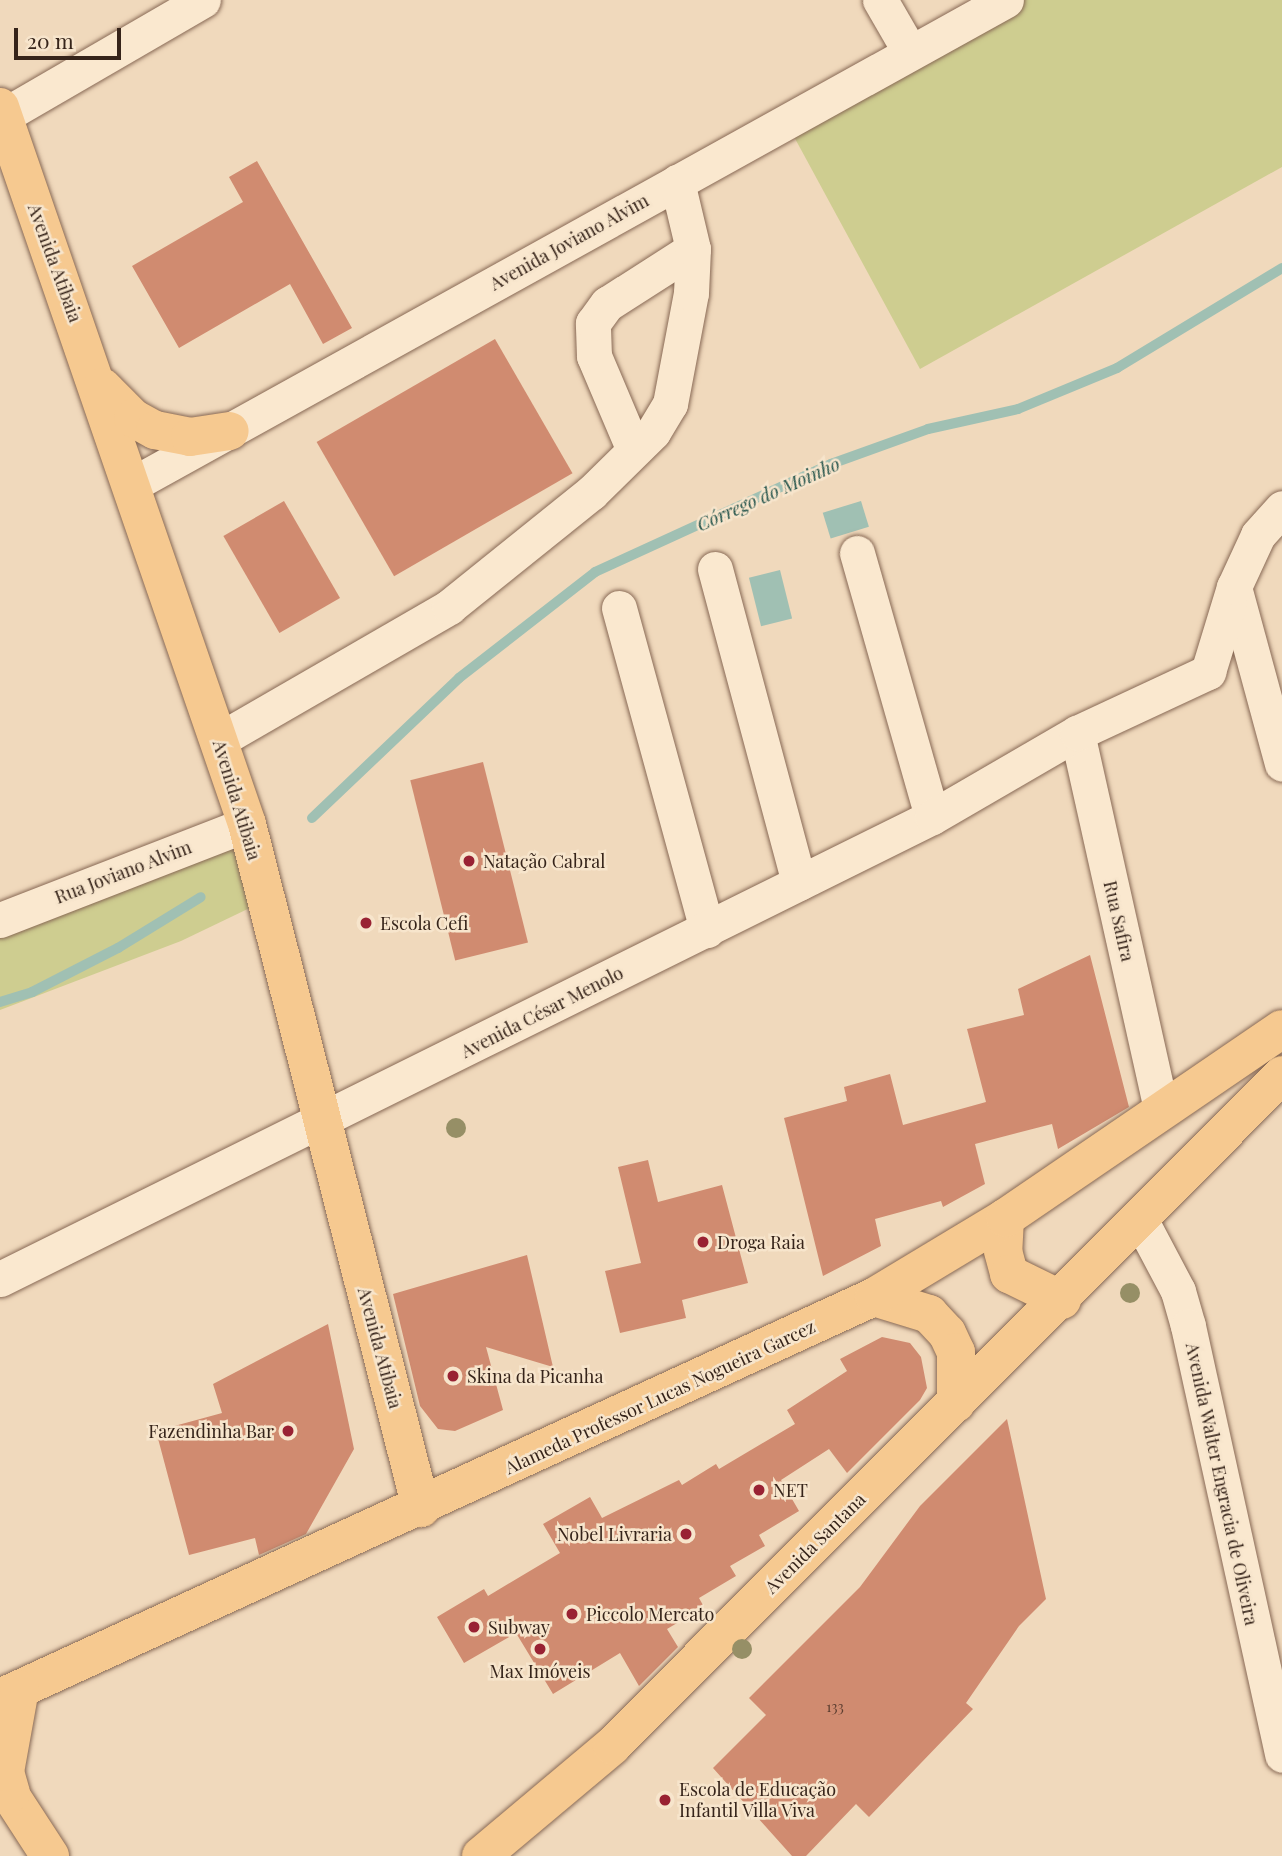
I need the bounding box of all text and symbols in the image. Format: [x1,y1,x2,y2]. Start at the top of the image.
scale bar [18,14,124,58]
text: 20 m [27,26,74,54]
street label: Avenida Joviano Alvim [485,189,653,295]
street label: Avenida Atibaia [23,200,87,326]
water label: Córrego do Moinho [693,452,843,536]
street label: Avenida Atibaia [208,737,266,863]
street label: Rua Joviano Alvim [51,836,195,908]
place label: Natação Cabral [483,850,605,872]
marker: Natação Cabral [461,853,477,869]
street label: Rua Safira [1099,878,1139,964]
place label: Escola Cefi [380,912,469,934]
marker: Escola Cefi [358,915,374,931]
street label: Avenida César Menolo [457,962,627,1062]
place label: Droga Raia [717,1231,805,1253]
marker: Droga Raia [695,1234,711,1250]
street label: Avenida Atibaia [353,1285,407,1411]
street label: Alameda Professor Lucas Nogueira Garcez [501,1315,819,1479]
street label: Avenida Walter Engracia de Oliveira [1181,1340,1263,1628]
place label: Skina da Picanha [467,1365,604,1387]
marker: Skina da Picanha [445,1368,461,1384]
place label: Fazendinha Bar [148,1420,274,1442]
marker: Fazendinha Bar [280,1423,296,1439]
place label: NET [773,1479,808,1501]
marker: NET [751,1482,767,1498]
street label: Avenida Santana [760,1488,870,1598]
place label: Nobel Livraria [557,1523,672,1545]
marker: Nobel Livraria [678,1526,694,1542]
place label: Piccolo Mercato [586,1603,714,1625]
marker: Piccolo Mercato [564,1606,580,1622]
place label: Subway [488,1616,550,1638]
marker: Subway [466,1619,482,1635]
marker: Max Imóveis [532,1641,548,1657]
place label: Max Imóveis [489,1660,591,1682]
house number: 133 [826,1699,844,1715]
place label: Escola de Educação Infantil Villa Viva [679,1779,836,1822]
marker: Escola de Educação Infantil Villa Viva [657,1792,673,1808]

